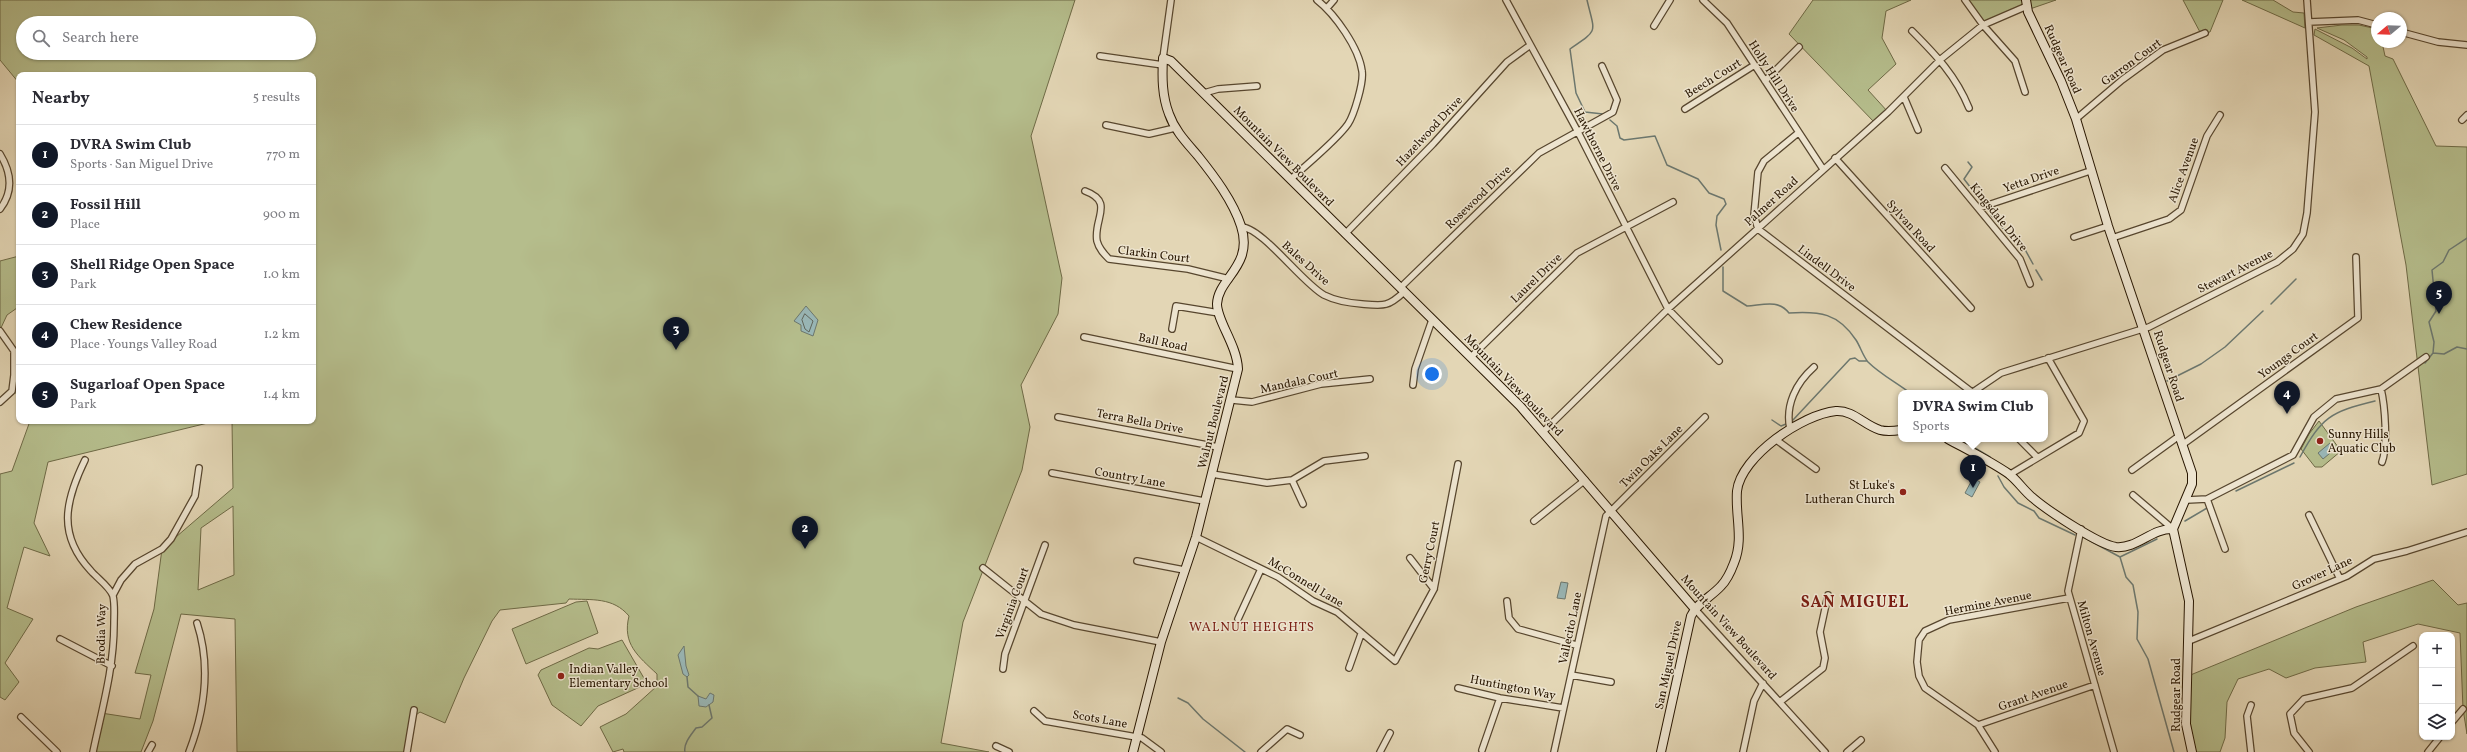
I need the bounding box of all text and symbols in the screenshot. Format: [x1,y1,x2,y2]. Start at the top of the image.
north arrow [2371,12,2407,48]
search box [16,16,316,60]
street label: Rudgear Road [2040,22,2085,97]
icon: search [30,27,52,49]
text: Search here [62,28,139,49]
street label: Garron Court [2098,35,2165,90]
street label: Holly Hill Drive [1744,38,1803,116]
street label: Beech Court [1682,55,1745,103]
text: Nearby [32,87,90,110]
text: 5 results [253,89,300,107]
street label: Hazelwood Drive [1393,93,1467,170]
street label: Mountain View Boulevard [1229,103,1337,211]
street label: Hawthorne Drive [1569,105,1625,194]
text: DVRA Swim Club [70,135,191,156]
street label: Alice Avenue [2165,135,2203,205]
text: 1 [42,146,48,164]
text: 770 m [266,146,300,164]
text: Sports · San Miguel Drive [70,156,213,174]
street label: Rosewood Drive [1442,162,1515,233]
street label: Yetta Drive [2001,163,2062,197]
street label: Palmer Road [1741,173,1802,230]
street label: Kingsdale Drive [1966,180,2031,256]
text: Fossil Hill [70,195,141,216]
street label: Sylvan Road [1882,197,1938,257]
text: 2 [42,206,48,224]
text: 900 m [263,206,300,224]
text: Place [70,216,100,234]
street label: Bales Drive [1278,238,1333,290]
street label: Lindell Drive [1794,242,1859,296]
street label: Clarkin Court [1117,243,1191,267]
street label: Stewart Avenue [2195,246,2276,298]
street label: Laurel Drive [1508,250,1566,307]
text: Shell Ridge Open Space [70,255,234,276]
text: 3 [42,266,48,284]
text: 1.0 km [263,266,300,284]
text: Park [70,276,97,294]
pin: 5 [2426,281,2452,314]
text: Chew Residence [70,315,182,336]
pin: 3 [663,317,689,350]
text: 4 [41,326,49,344]
text: 1.2 km [264,326,300,344]
street label: Rudgear Road [2149,329,2187,404]
street label: Youngs Court [2255,329,2322,383]
street label: Ball Road [1137,330,1189,356]
street label: Mountain View Boulevard [1460,331,1567,440]
text: Place · Youngs Valley Road [70,336,217,354]
your location [1422,364,1442,384]
street label: Mandala Court [1259,366,1340,398]
street label: Walnut Boulevard [1195,374,1233,470]
text: Sugarloaf Open Space [70,375,225,396]
pin: 4 [2274,381,2300,414]
text: 5 [42,386,48,404]
text: 1.4 km [263,386,300,404]
popup [1898,390,2048,442]
text: Park [70,396,97,414]
text: DVRA Swim Club [1912,397,2034,418]
street label: Terra Bella Drive [1095,406,1185,438]
text: Sports [1912,418,1950,436]
street label: Twin Oaks Lane [1617,421,1687,492]
place label: Sunny Hills Aquatic Club [2328,427,2396,457]
marker: Sunny Hills Aquatic Club [2315,436,2325,446]
pin: 1 [1960,455,1986,488]
street label: Country Lane [1093,464,1167,492]
place label: St Luke's Lutheran Church [1805,478,1895,508]
marker: St Luke's Lutheran Church [1898,487,1908,497]
pin: 2 [792,516,818,549]
street label: Gerry Court [1416,520,1444,585]
street label: Grover Lane [2290,553,2356,595]
street label: McConnell Lane [1265,554,1347,612]
street label: Virginia Court [993,565,1033,642]
street label: Mountain View Boulevard [1677,572,1780,684]
street label: Hermine Avenue [1943,588,2033,620]
street label: Vallecito Lane [1556,590,1586,666]
district label: SAN MIGUEL [1801,592,1909,614]
street label: Milton Avenue [2073,599,2110,678]
street label: Brodia Way [93,603,111,664]
district label: WALNUT HEIGHTS [1189,619,1315,637]
street label: San Miguel Drive [1652,619,1686,711]
map controls [2419,632,2455,740]
button: + [2419,632,2455,668]
street label: Rudgear Road [2169,658,2185,732]
place label: Indian Valley Elementary School [569,662,668,692]
button: − [2419,668,2455,704]
marker: Indian Valley Elementary School [556,671,566,681]
street label: Huntington Way [1469,672,1558,704]
street label: Grant Avenue [1996,676,2071,715]
button: layers [2419,704,2455,740]
street label: Scots Lane [1071,707,1129,733]

